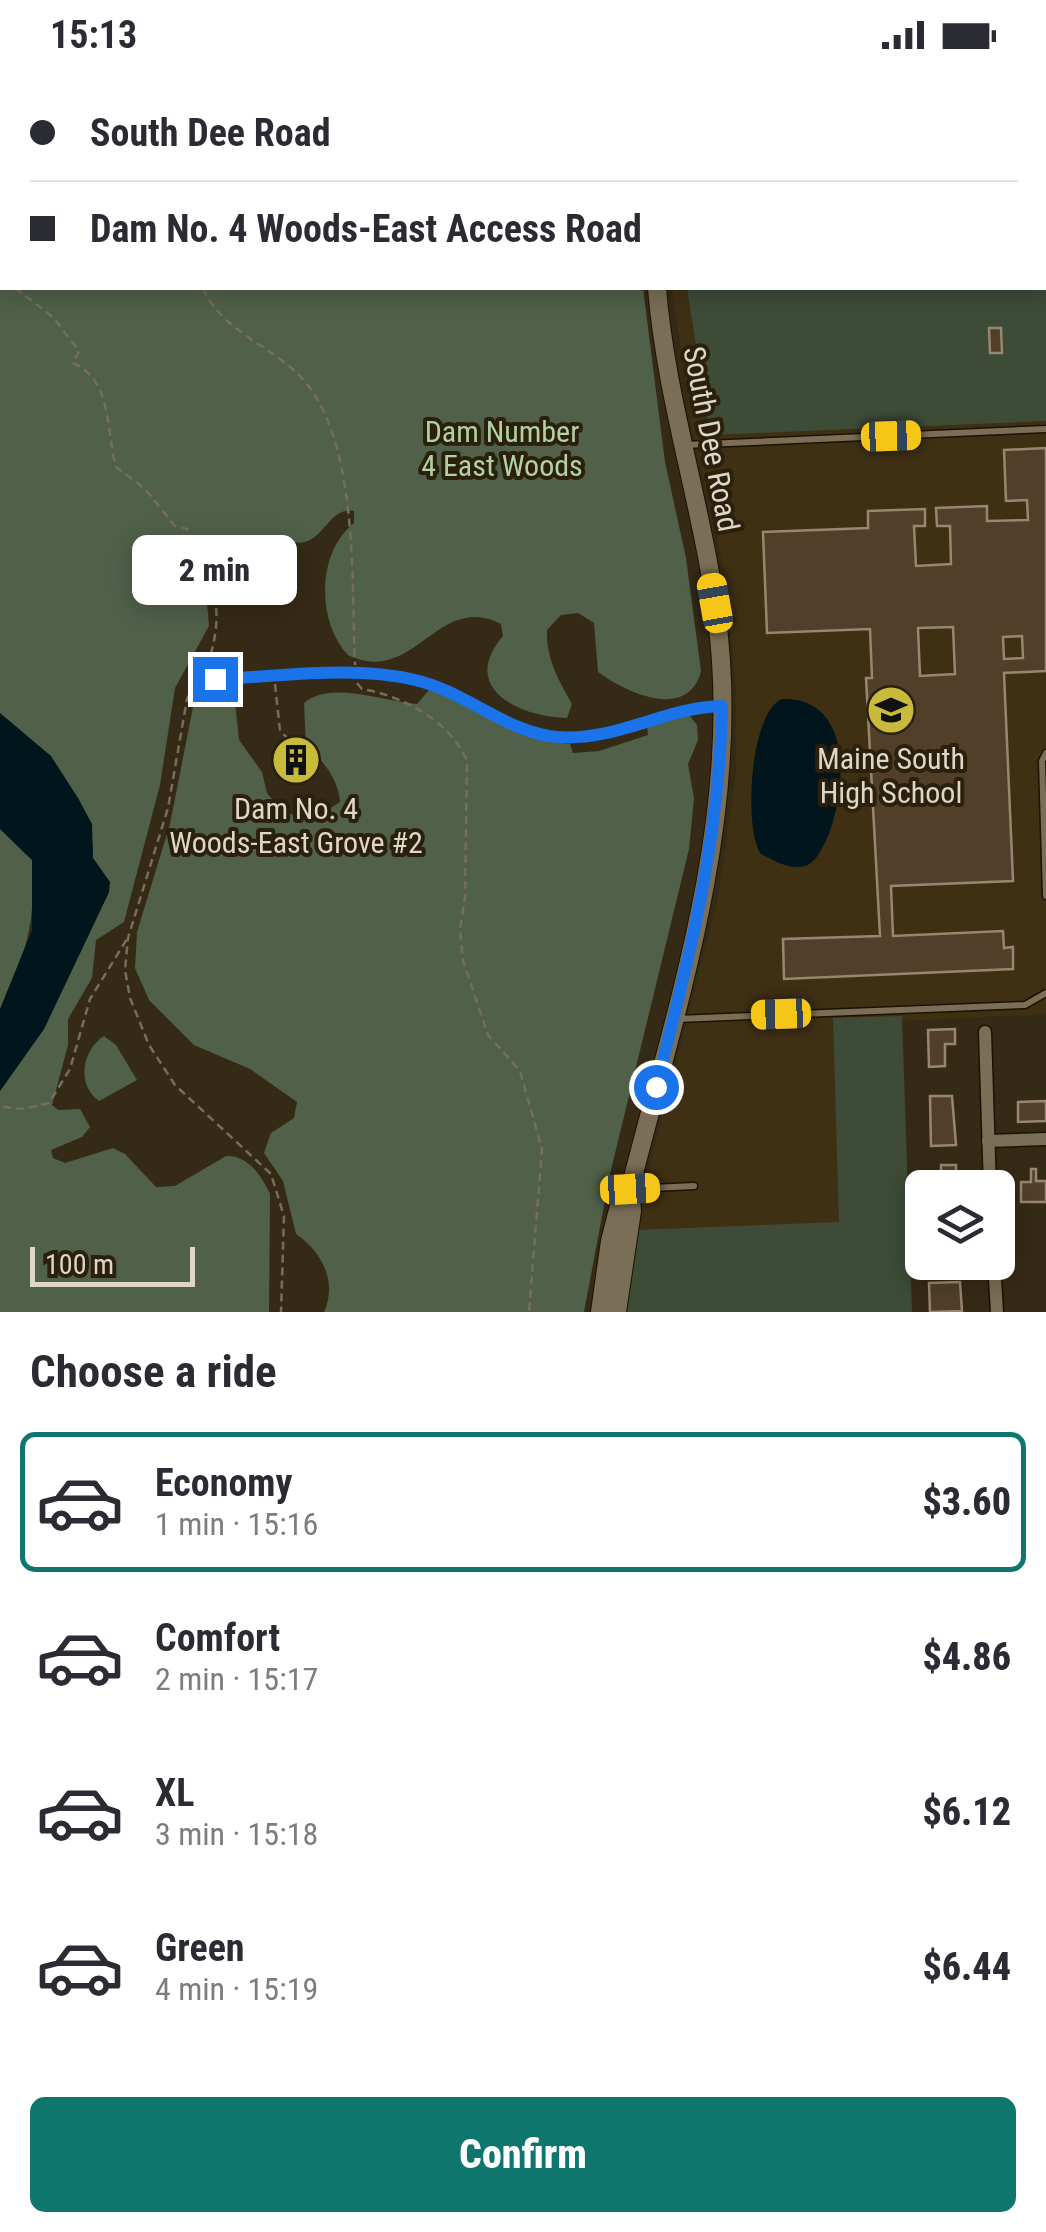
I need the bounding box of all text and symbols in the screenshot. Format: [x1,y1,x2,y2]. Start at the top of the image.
text: 15:13 [50,13,137,57]
text: South Dee Road [90,111,330,155]
text: Dam No. 4 Woods-East Access Road [90,207,642,251]
street label: South Dee Road [676,343,747,534]
park label: Dam Number 4 East Woods [421,414,583,483]
car [860,420,922,452]
callout: 2 min [132,534,298,604]
text: 2 min [179,551,250,589]
car [695,571,735,635]
route end [193,657,238,702]
school or university icon: Maine South High School [865,684,917,736]
building icon: Dam No. 4 Woods-East Grove #2 [270,734,322,786]
place label: Maine South High School [817,741,965,810]
place label: Dam No. 4 Woods-East Grove #2 [169,791,423,860]
car [750,998,812,1030]
route start [634,1065,679,1110]
map controls [905,1170,1015,1280]
button: layers [905,1170,1015,1280]
car [599,1172,661,1206]
scale bar [30,1242,195,1286]
text: 100 m [45,1248,114,1281]
text: Choose a ride [30,1345,277,1398]
icon: car [35,1457,125,1547]
text: Economy [155,1461,292,1505]
text: $3.60 [922,1480,1011,1524]
text: 1 min · 15:16 [155,1505,318,1543]
icon: car [35,1612,125,1702]
text: Comfort [155,1616,280,1660]
text: $4.86 [922,1635,1011,1679]
text: 2 min · 15:17 [155,1660,318,1698]
icon: car [35,1767,125,1857]
text: XL [155,1771,194,1815]
text: $6.12 [922,1790,1011,1834]
text: 3 min · 15:18 [155,1815,318,1853]
icon: car [35,1922,125,2012]
text: Green [155,1926,245,1970]
text: $6.44 [922,1945,1011,1989]
text: 4 min · 15:19 [155,1970,318,2008]
button: Confirm [30,2097,1016,2212]

